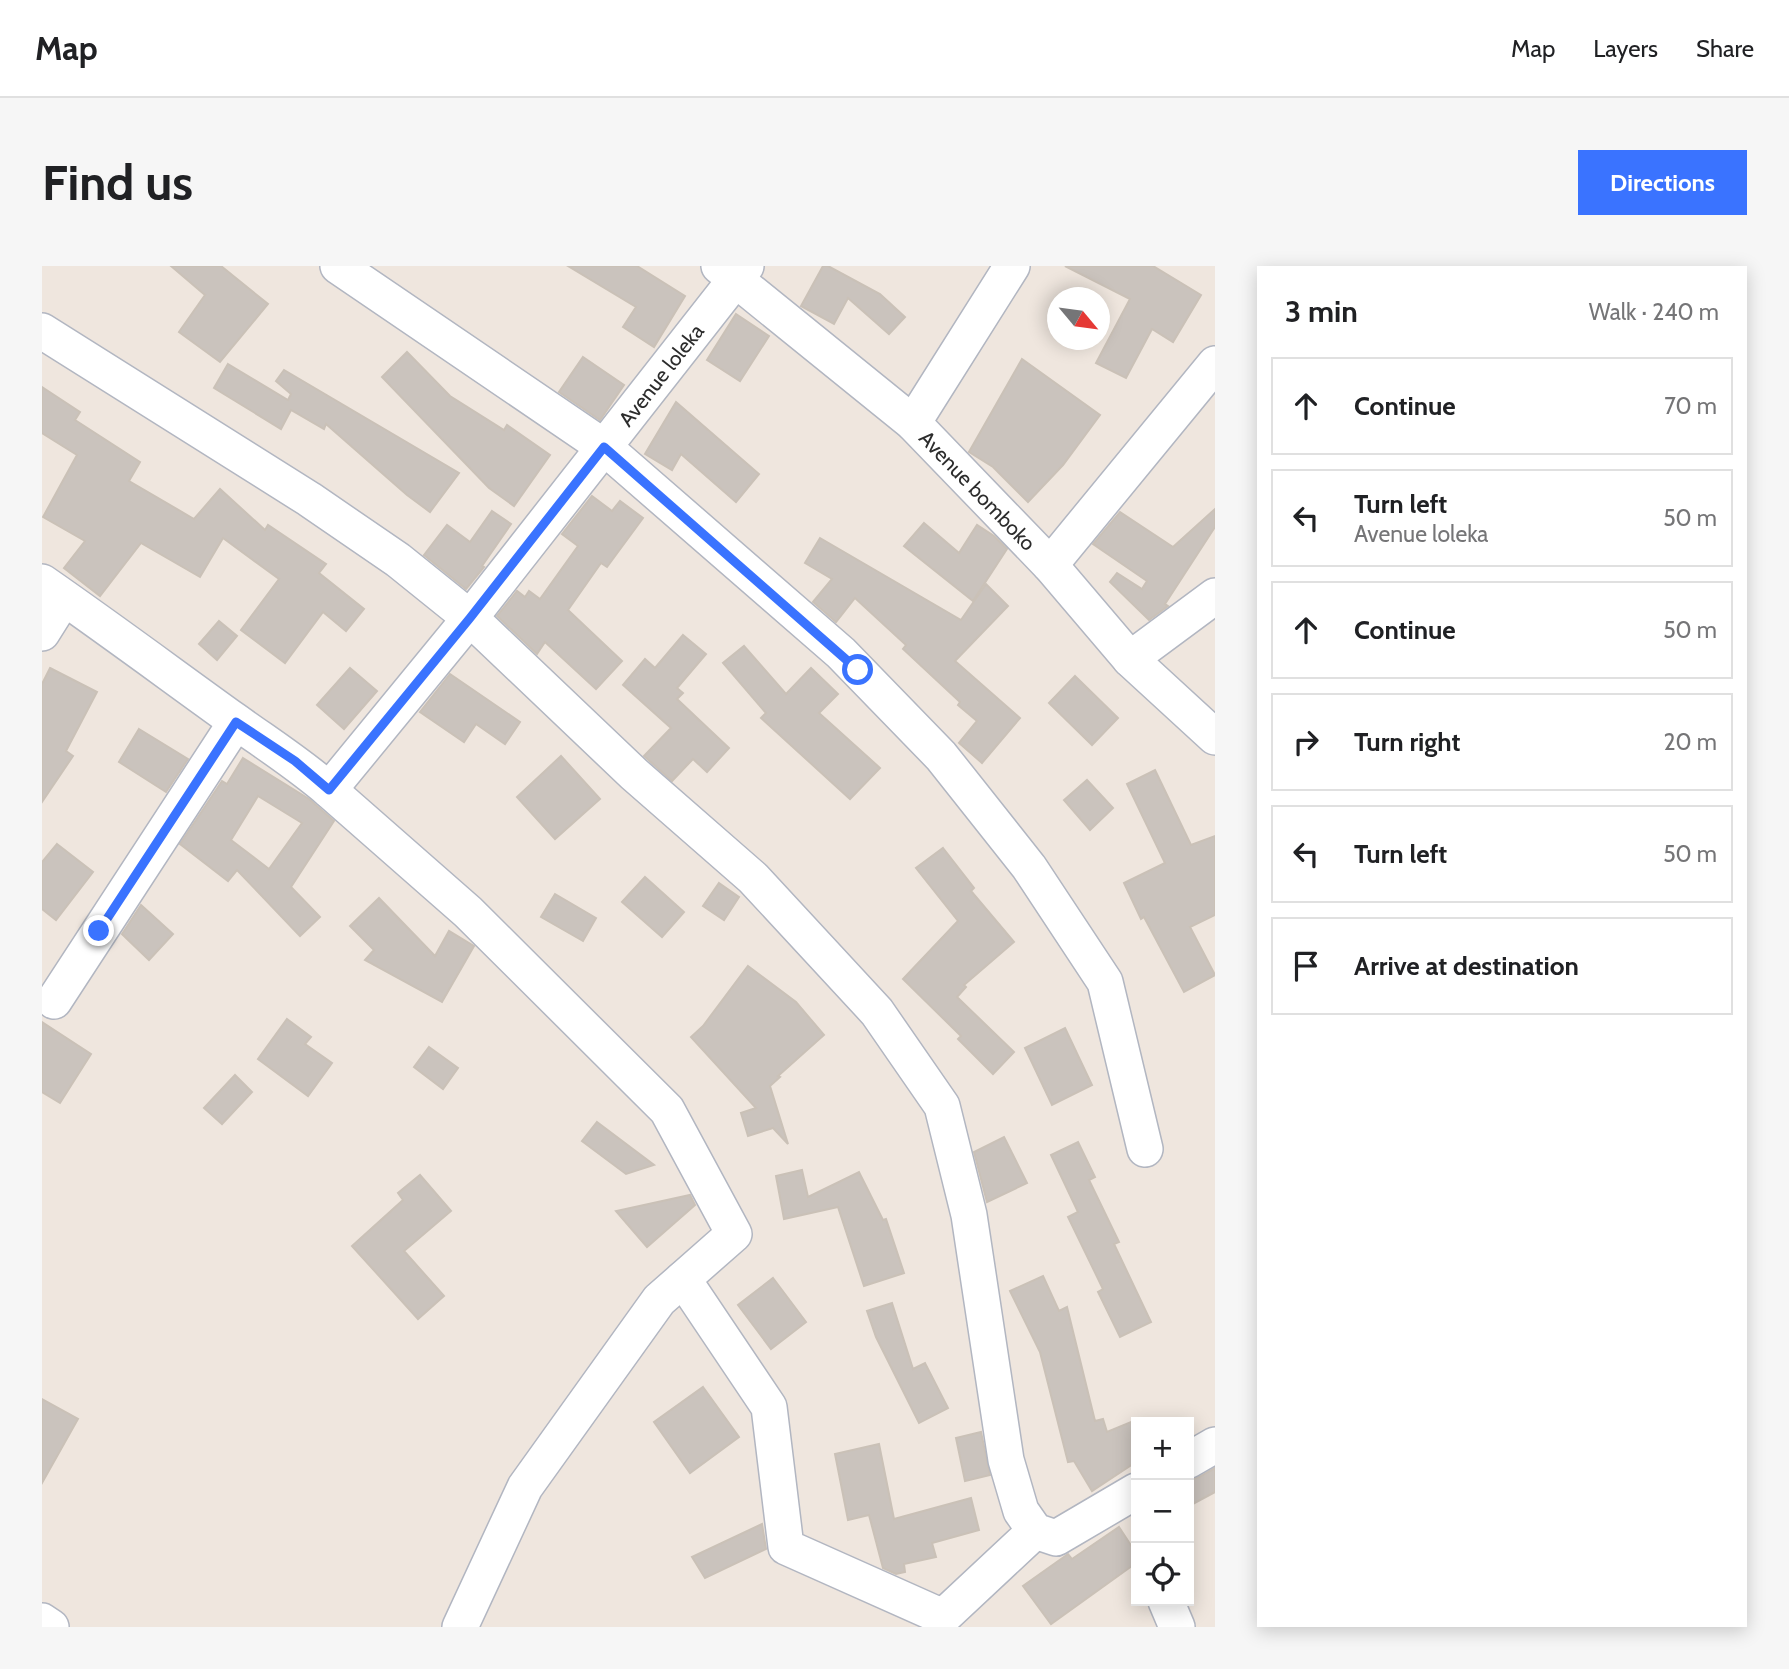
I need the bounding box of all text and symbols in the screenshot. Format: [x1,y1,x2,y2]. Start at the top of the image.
text: Map [35,28,98,68]
text: Map [1511,34,1555,63]
text: Layers [1593,34,1658,63]
text: Share [1696,34,1754,63]
button: Directions [1578,150,1747,215]
text: Find us [42,153,193,212]
north arrow [1047,287,1110,350]
text: 3 min [1285,293,1358,330]
text: Walk · 240 m [1589,298,1719,326]
street label: Avenue loleka [613,319,708,431]
icon: ahead [1287,387,1325,425]
text: Continue [1354,390,1456,422]
text: 70 m [1664,392,1717,420]
street label: Avenue bomboko [914,425,1041,555]
text: Turn left [1354,488,1447,520]
icon: left [1287,499,1325,537]
text: 50 m [1663,504,1717,532]
text: Avenue loleka [1354,520,1488,548]
icon: ahead [1287,611,1325,649]
text: Continue [1354,614,1456,646]
text: 50 m [1663,616,1717,644]
route start [842,654,873,685]
icon: right [1287,723,1325,761]
text: Turn right [1354,726,1460,758]
text: 20 m [1664,728,1717,756]
icon: left [1287,835,1325,873]
text: Turn left [1354,838,1447,870]
text: 50 m [1663,840,1717,868]
route end [83,915,114,946]
icon: arrive [1287,947,1325,985]
text: Arrive at destination [1354,950,1579,982]
map controls [1131,1417,1194,1606]
button: + [1131,1417,1194,1480]
button: − [1131,1480,1194,1543]
button: locate [1131,1543,1194,1606]

